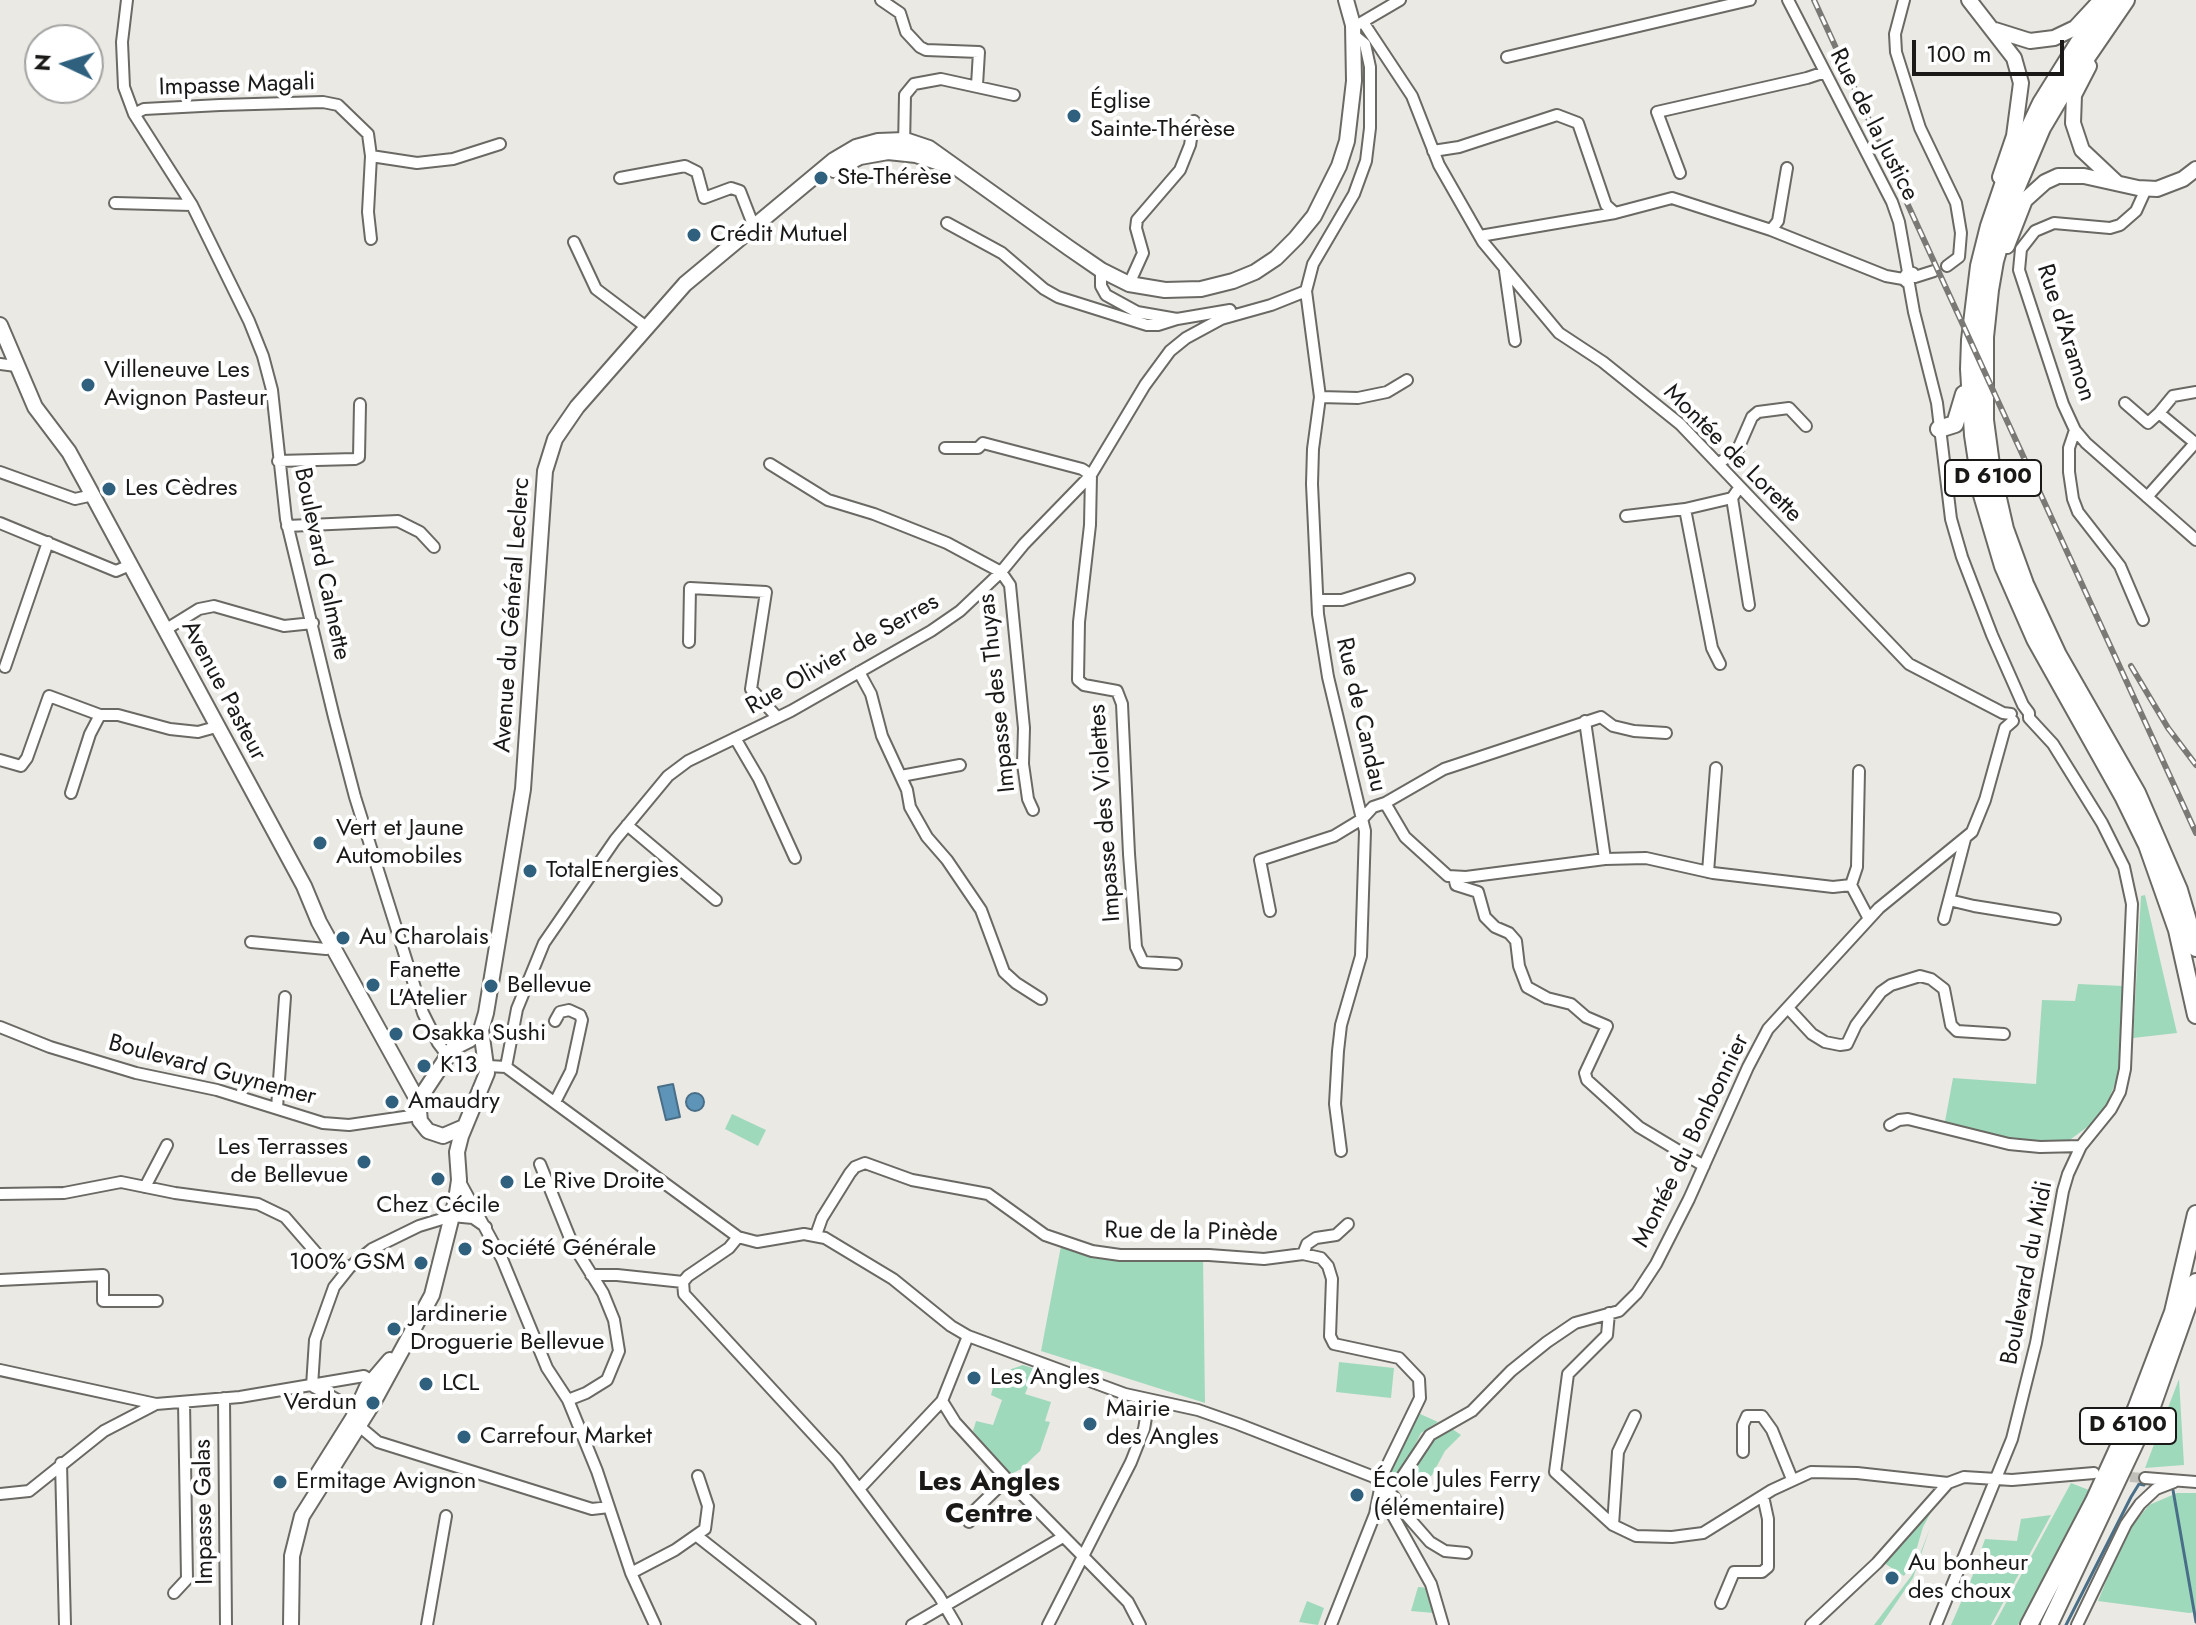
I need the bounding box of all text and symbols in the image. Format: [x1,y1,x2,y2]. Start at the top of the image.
north arrow [24,24,104,104]
scale bar [1916,24,2068,74]
text: 100 m [1926,36,1992,71]
street label: Rue de la Justice [1822,44,1924,206]
text: N [25,53,59,72]
street label: Impasse Magali [158,69,316,103]
place label: Église Sainte-Thérèse [1090,88,1235,144]
marker: Église Sainte-Thérèse [1065,107,1083,125]
place label: Ste-Thérèse [837,164,952,192]
marker: Ste-Thérèse [812,169,830,187]
place label: Crédit Mutuel [710,221,848,249]
marker: Crédit Mutuel [685,226,703,244]
street label: Rue d'Aramon [2029,261,2101,405]
place label: Villeneuve Les Avignon Pasteur [104,357,267,413]
marker: Villeneuve Les Avignon Pasteur [79,376,97,394]
street label: Montée de Lorette [1657,379,1807,529]
road number: D 6100 [1945,460,2041,496]
street label: Boulevard Calmette [287,465,355,663]
place label: Les Cèdres [125,475,237,503]
street label: Avenue du Général Leclerc [489,476,537,754]
marker: Les Cèdres [100,480,118,498]
street label: Rue Olivier de Serres [741,588,945,722]
street label: Impasse des Thuyas [973,592,1023,794]
street label: Avenue Pasteur [174,616,272,766]
street label: Rue de Candau [1328,635,1392,795]
street label: Impasse des Violettes [1084,703,1128,923]
place label: Vert et Jaune Automobiles [336,815,464,871]
marker: Vert et Jaune Automobiles [311,834,329,852]
place label: TotalEnergies [546,857,679,885]
marker: TotalEnergies [521,862,539,880]
place label: Au Charolais [359,924,489,952]
marker: Au Charolais [334,929,352,947]
place label: Fanette L'Atelier [389,957,467,1013]
place label: Bellevue [507,972,591,1000]
marker: Fanette L'Atelier [364,976,382,994]
marker: Bellevue [482,977,500,995]
place label: Osakka Sushi [412,1020,546,1048]
marker: Osakka Sushi [387,1025,405,1043]
street label: Boulevard Guynemer [105,1029,319,1113]
street label: Montée du Bonbonnier [1628,1029,1756,1253]
place label: K13 [440,1052,477,1080]
marker: K13 [415,1057,433,1075]
place label: Amaudry [408,1088,500,1116]
marker: Amaudry [383,1093,401,1111]
place label: Les Terrasses de Bellevue [217,1134,348,1190]
marker: Les Terrasses de Bellevue [355,1153,373,1171]
place label: Le Rive Droite [523,1168,664,1196]
marker: Chez Cécile [429,1170,447,1188]
marker: Le Rive Droite [498,1173,516,1191]
street label: Boulevard du Midi [1996,1179,2060,1367]
place label: Chez Cécile [376,1192,500,1220]
street label: Rue de la Pinède [1104,1217,1278,1249]
place label: Société Générale [481,1235,656,1263]
marker: Société Générale [456,1240,474,1258]
place label: 100% GSM [289,1249,405,1277]
marker: 100% GSM [412,1254,430,1272]
place label: Jardinerie Droguerie Bellevue [410,1301,604,1357]
marker: Jardinerie Droguerie Bellevue [385,1320,403,1338]
place label: Les Angles [990,1364,1100,1392]
marker: Les Angles [965,1369,983,1387]
place label: LCL [442,1370,479,1398]
marker: LCL [417,1375,435,1393]
place label: Verdun [284,1389,357,1417]
marker: Verdun [364,1394,382,1412]
place label: Mairie des Angles [1106,1396,1219,1452]
road number: D 6100 [2080,1408,2176,1444]
marker: Mairie des Angles [1081,1415,1099,1433]
place label: Carrefour Market [480,1423,652,1451]
marker: Carrefour Market [455,1428,473,1446]
street label: Impasse Galas [189,1439,221,1585]
district label: Les Angles Centre [918,1466,1060,1532]
place label: École Jules Ferry (élémentaire) [1373,1467,1540,1523]
place label: Ermitage Avignon [296,1468,476,1496]
marker: Ermitage Avignon [271,1473,289,1491]
marker: École Jules Ferry (élémentaire) [1348,1486,1366,1504]
place label: Au bonheur des choux [1908,1550,2028,1606]
marker: Au bonheur des choux [1883,1569,1901,1587]

